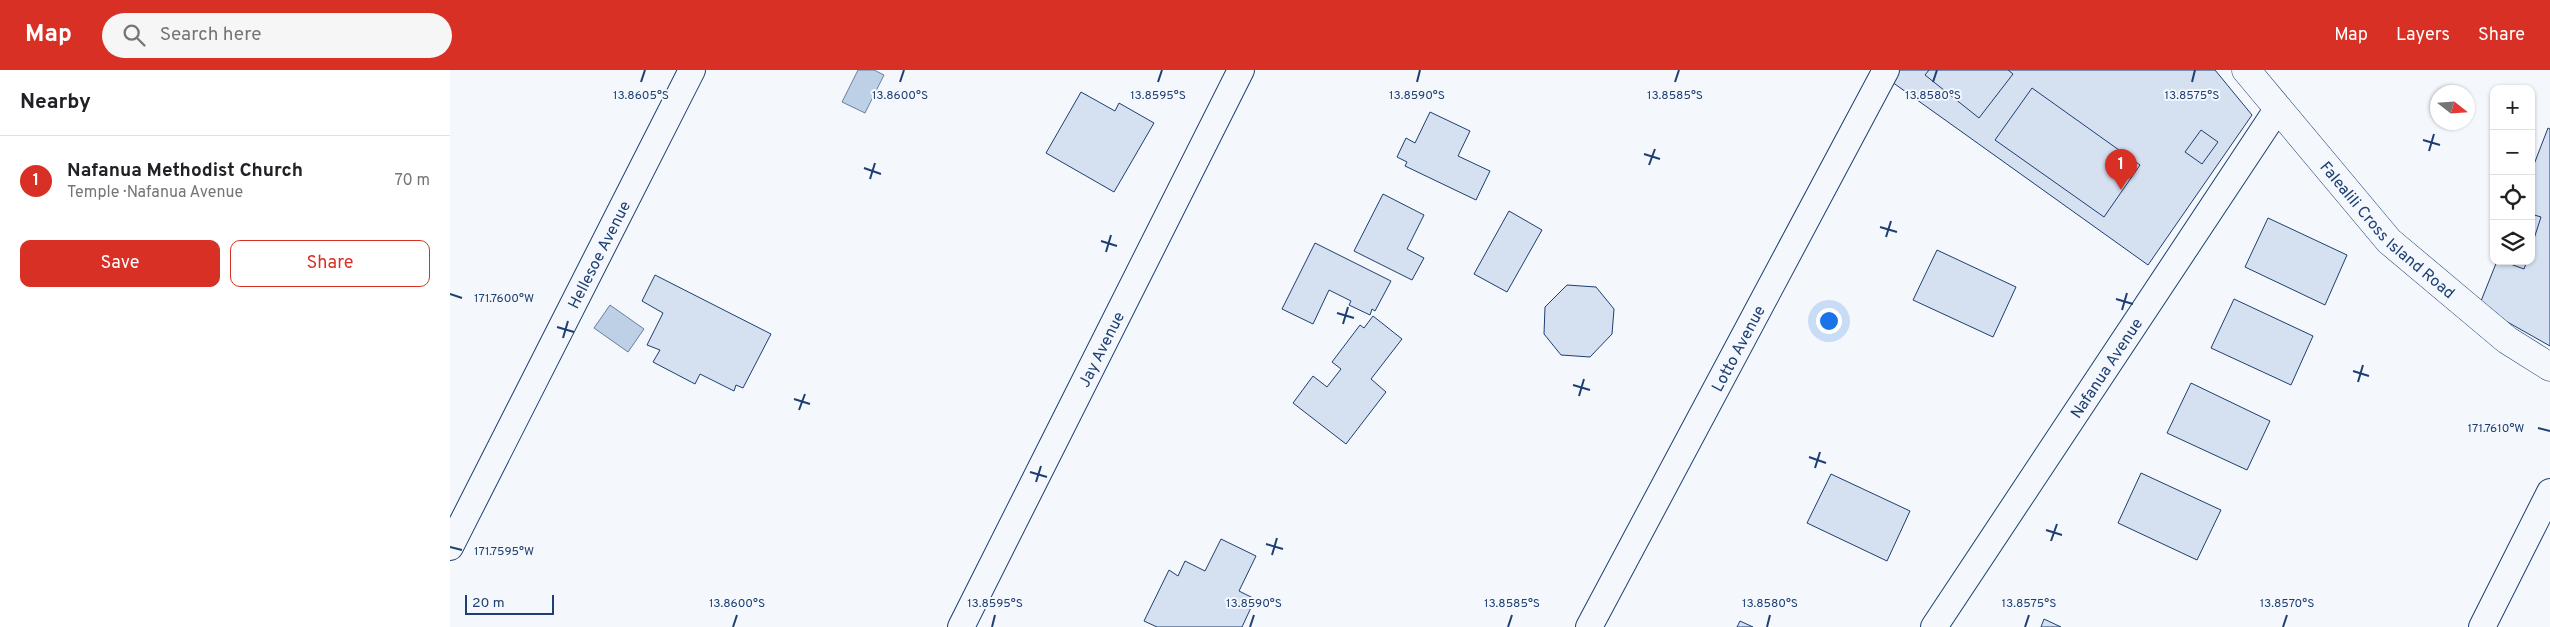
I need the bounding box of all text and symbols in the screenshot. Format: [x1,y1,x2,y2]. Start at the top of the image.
search box [102,13,452,58]
text: Map [25,20,72,50]
icon: search [120,21,148,49]
text: Search here [160,23,261,47]
text: Map [2334,24,2368,47]
text: Layers [2396,24,2450,47]
text: Share [2478,24,2525,47]
north arrow [2430,85,2475,130]
map controls [2490,85,2535,265]
button: + [2490,85,2535,130]
text: 13.8605°S [613,88,669,104]
text: 13.8600°S [872,88,928,104]
text: 13.8595°S [1130,88,1186,104]
text: 13.8590°S [1389,88,1445,104]
text: 13.8585°S [1647,88,1703,104]
text: 13.8580°S [1905,88,1961,104]
text: 13.8575°S [2165,88,2219,104]
text: Nearby [20,89,91,116]
button: − [2490,130,2535,175]
pin: 1 [2105,149,2137,190]
street label: Falealili Cross Island Road [2315,158,2458,304]
text: Nafanua Methodist Church [67,159,303,183]
text: 1 [33,171,39,191]
text: 70 m [395,171,430,191]
button: locate [2490,175,2535,220]
text: Temple · Nafanua Avenue [67,183,243,203]
street label: Hellesoe Avenue [564,198,636,313]
button: layers [2490,220,2535,265]
button: Save [20,240,220,287]
button: Share [230,240,430,287]
text: 171.7600°W [474,291,534,307]
street label: Lotto Avenue [1708,302,1771,396]
your location [1816,308,1842,334]
street label: Jay Avenue [1075,309,1130,391]
street label: Nafanua Avenue [2067,315,2148,423]
text: 171.7610°W [2468,421,2524,437]
text: 171.7595°W [474,544,534,560]
scale bar [465,592,554,615]
text: 20 m [472,595,505,612]
text: 13.8600°S [709,596,765,612]
text: 13.8595°S [967,596,1023,612]
text: 13.8590°S [1226,596,1282,612]
text: 13.8585°S [1484,596,1540,612]
text: 13.8580°S [1742,596,1798,612]
text: 13.8575°S [2002,596,2056,612]
text: 13.8570°S [2260,596,2314,612]

